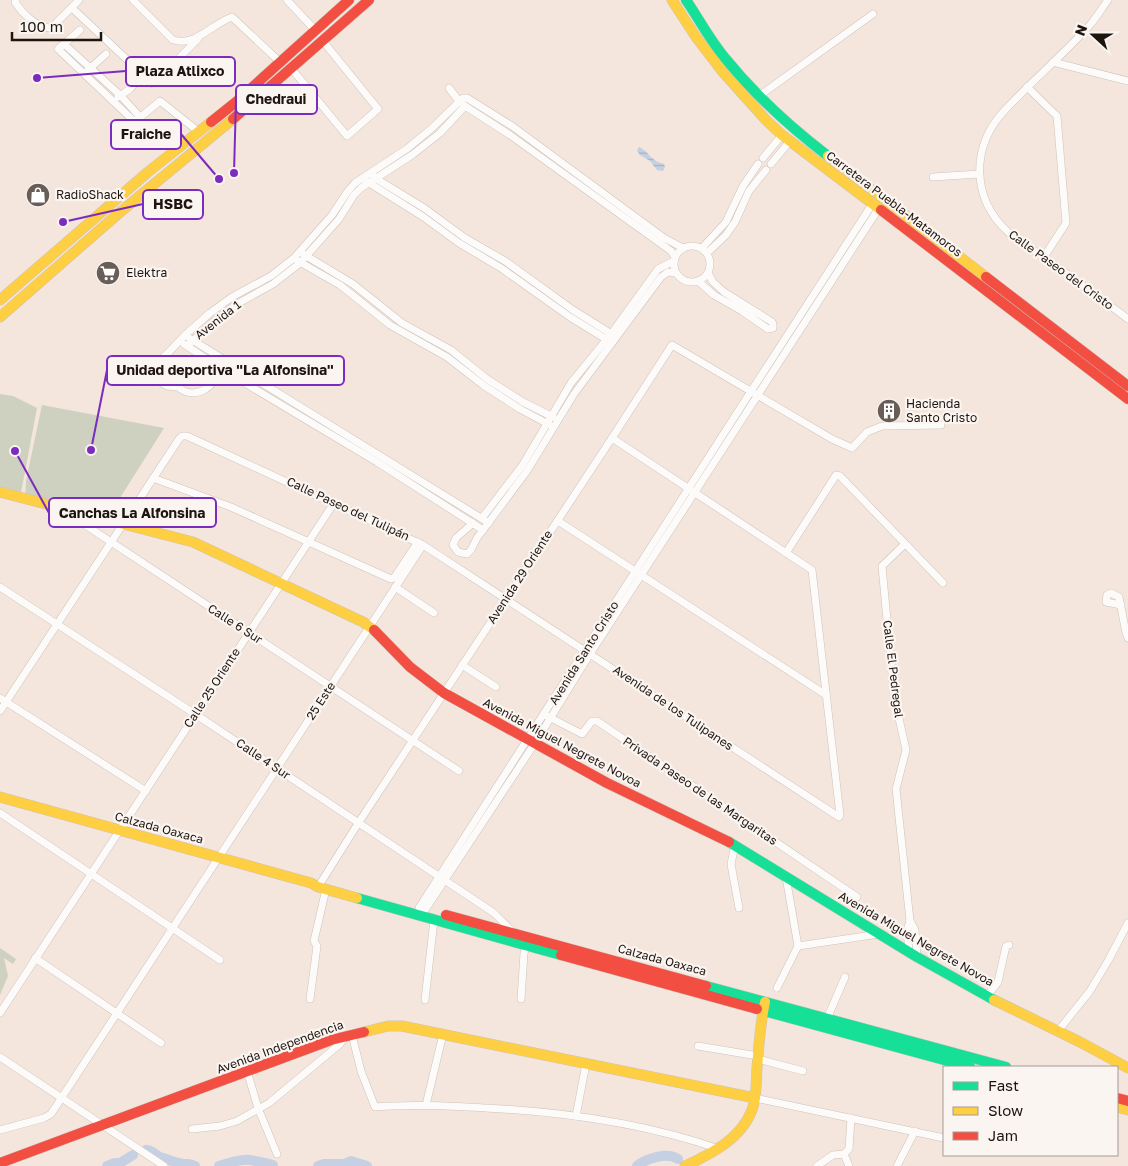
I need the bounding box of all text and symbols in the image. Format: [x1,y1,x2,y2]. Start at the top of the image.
scale bar [12,10,101,42]
north arrow [1068,10,1118,60]
text: 100 m [20,17,63,35]
text: N [1071,22,1090,38]
callout: Plaza Atlixco [126,57,235,86]
text: Plaza Atlixco [136,62,224,79]
callout: Chedraui [236,85,317,114]
text: Chedraui [246,90,307,107]
callout: Fraiche [111,120,181,149]
text: Fraiche [121,125,171,142]
street label: Carretera Puebla-Matamoros [823,148,965,260]
shop icon: RadioShack [25,182,51,208]
place label: RadioShack [56,187,124,202]
callout: HSBC [143,190,203,219]
text: HSBC [153,195,193,212]
street label: Calle Paseo del Cristo [1006,226,1117,313]
supermarket icon: Elektra [95,260,121,286]
place label: Elektra [126,265,167,280]
street label: Avenida 1 [192,297,244,342]
callout: Unidad deportiva ''La Alfonsina'' [107,356,344,385]
text: Unidad deportiva ''La Alfonsina'' [116,361,334,378]
place label: Hacienda Santo Cristo [906,396,977,425]
building icon: Hacienda Santo Cristo [876,398,902,424]
street label: Calle Paseo del Tulipán [284,473,412,544]
callout: Canchas La Alfonsina [49,498,216,527]
text: Canchas La Alfonsina [59,504,205,521]
street label: Avenida 29 Oriente [484,527,555,626]
street label: Avenida Santo Cristo [546,598,622,707]
street label: Calle 6 Sur [205,600,266,647]
street label: Calle El Pedregal [880,619,907,719]
street label: Calle 25 Oriente [180,645,243,730]
street label: Avenida de los Tulipanes [610,662,736,753]
street label: 25 Este [303,679,338,723]
street label: Avenida Miguel Negrete Novoa [481,694,644,791]
street label: Privada Paseo de las Margaritas [620,733,780,848]
street label: Calle 4 Sur [233,735,294,782]
street label: Calzada Oaxaca [113,808,205,847]
street label: Avenida Miguel Negrete Novoa [836,888,997,989]
street label: Calzada Oaxaca [616,940,708,979]
street label: Avenida Independencia [214,1017,345,1076]
legend [943,1066,1118,1156]
text: Fast [988,1076,1019,1094]
text: Slow [988,1101,1023,1119]
text: Jam [988,1126,1018,1144]

